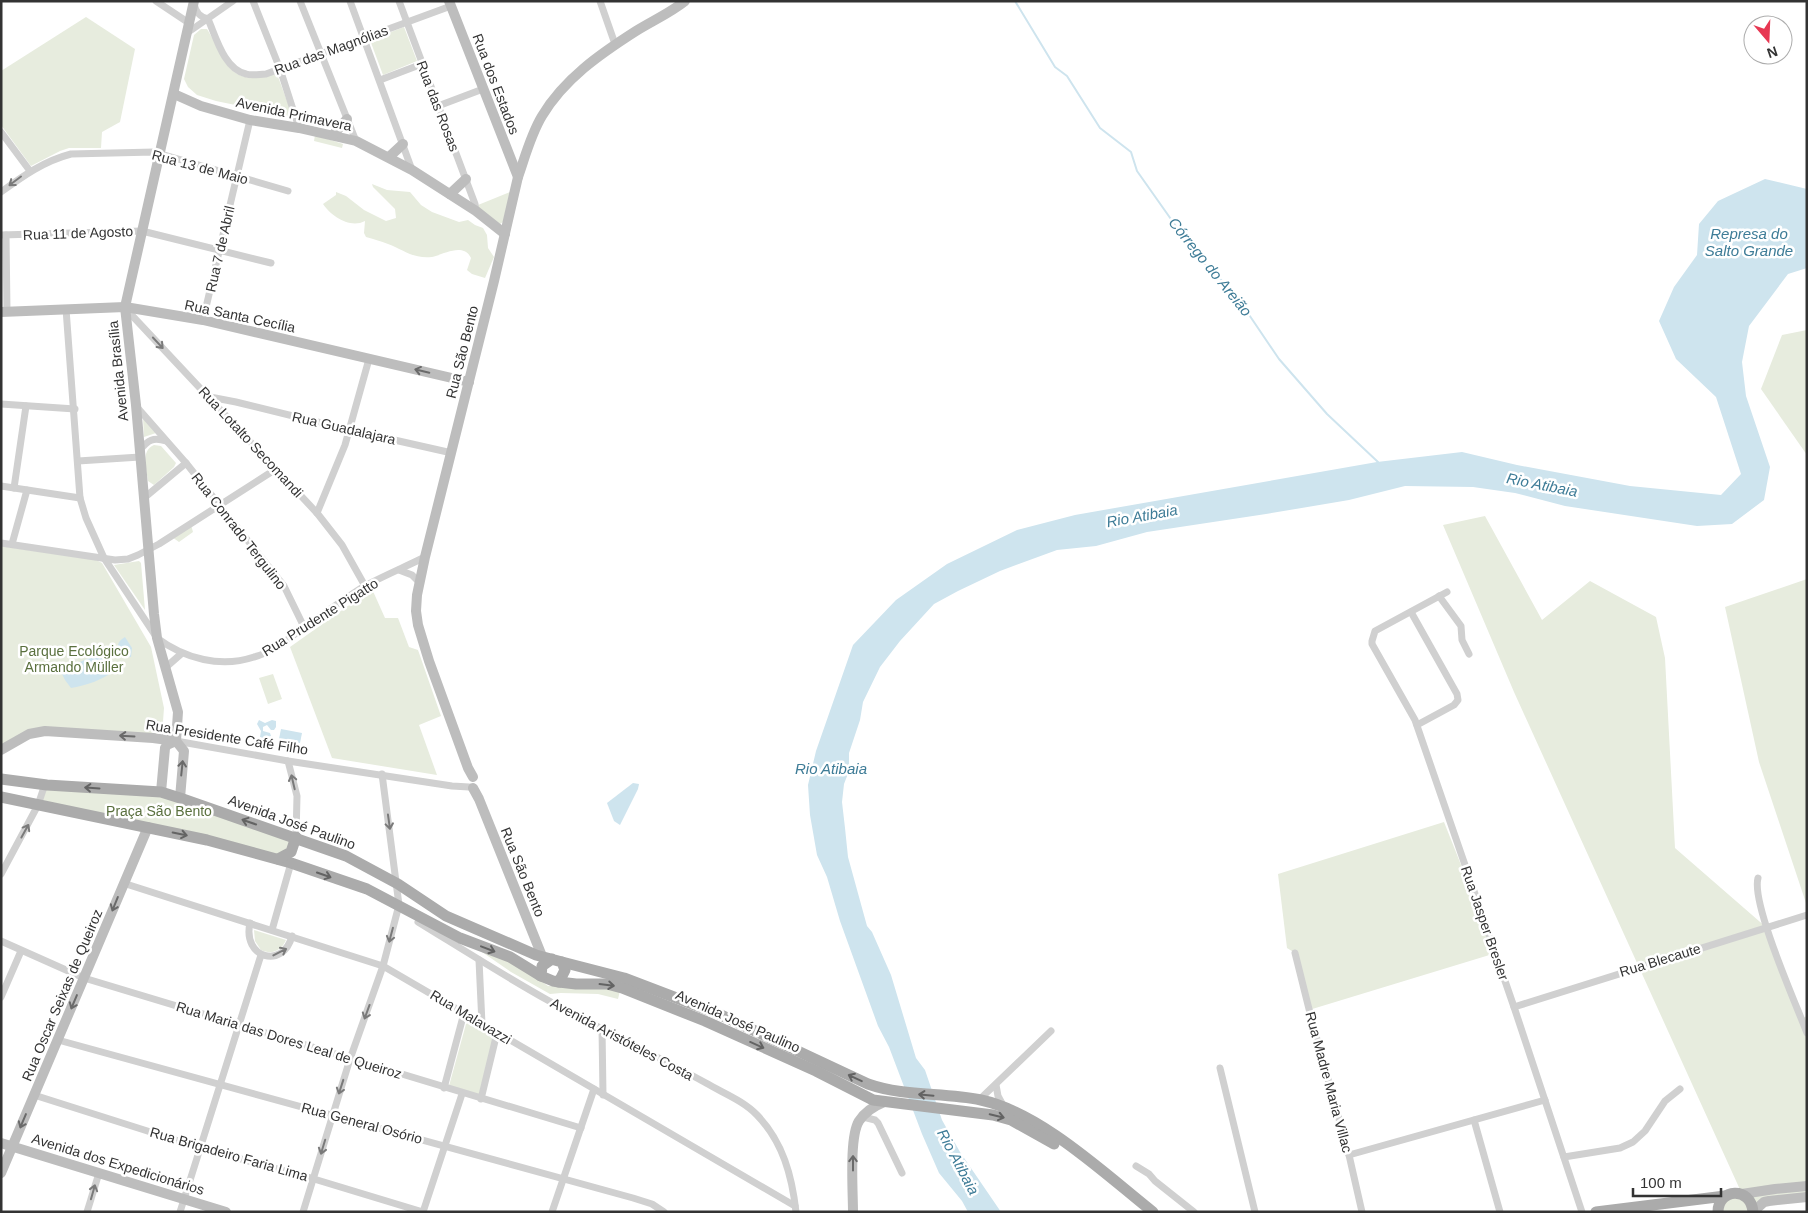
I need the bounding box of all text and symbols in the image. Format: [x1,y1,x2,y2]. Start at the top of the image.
north arrow [1743,15,1793,65]
street label: Rua das Magnólias [272,22,390,78]
street label: Rua dos Estados [469,31,523,137]
text: N [1765,43,1780,62]
street label: Rua das Rosas [413,58,463,154]
street label: Avenida Primavera [235,94,354,134]
street label: Rua 13 de Maio [150,146,250,188]
one-way arrow [8,176,22,186]
street label: Rua 7 de Abril [202,204,238,294]
water label: Córrego do Areião [1165,214,1255,319]
street label: Rua 11 de Agosto [23,223,134,243]
water label: Represa do Salto Grande [1705,225,1793,259]
street label: Rua Santa Cecília [183,296,297,336]
street label: Rua São Bento [443,304,481,400]
street label: Avenida Brasília [105,320,131,422]
one-way arrow [152,336,164,349]
one-way arrow [414,366,430,375]
street label: Rua Lotalto Secomandi [196,383,306,501]
street label: Rua Guadalajara [291,408,398,448]
street label: Rua Conrado Tergulino [188,469,290,593]
water label: Rio Atibaia [1505,469,1579,500]
water label: Rio Atibaia [1105,501,1179,530]
street label: Rua Prudente Pigatto [259,575,381,659]
park label: Parque Ecológico Armando Müller [19,643,129,675]
street label: Rua Presidente Café Filho [145,716,310,758]
one-way arrow [120,732,136,741]
one-way arrow [178,760,187,776]
water label: Rio Atibaia [795,760,867,777]
one-way arrow [288,774,297,790]
one-way arrow [84,783,100,792]
street label: Avenida José Paulino [226,791,358,853]
park label: Praça São Bento [106,803,212,819]
one-way arrow [384,814,394,830]
one-way arrow [242,817,258,826]
one-way arrow [20,824,30,839]
street label: Rua São Bento [498,825,548,919]
one-way arrow [171,830,187,840]
street label: Rua Jasper Bresler [1458,864,1512,983]
one-way arrow [316,871,331,880]
one-way arrow [109,896,119,911]
street label: Rua Oscar Seixas de Queiroz [18,907,106,1083]
one-way arrow [386,927,395,943]
street label: Rua Blecaute [1617,940,1703,980]
one-way arrow [479,945,495,954]
one-way arrow [272,947,287,956]
one-way arrow [599,980,615,990]
street label: Rua Malavazzi [428,986,514,1048]
street label: Avenida José Paulino [673,986,803,1056]
one-way arrow [68,994,78,1009]
street label: Avenida Aristóteles Costa [548,995,696,1084]
street label: Rua Maria das Dores Leal de Queiroz [174,998,404,1082]
one-way arrow [362,1003,371,1019]
street label: Rua Madre Maria Villac [1302,1010,1356,1154]
one-way arrow [749,1041,764,1051]
one-way arrow [848,1073,863,1082]
one-way arrow [336,1079,346,1095]
one-way arrow [918,1090,934,1100]
street label: Rua General Osório [300,1099,424,1147]
one-way arrow [989,1112,1005,1121]
one-way arrow [18,1113,28,1128]
street label: Rua Brigadeiro Faria Lima [148,1124,310,1184]
water label: Rio Atibaia [934,1126,983,1198]
street label: Avenida dos Expedicionários [30,1130,206,1198]
one-way arrow [318,1138,328,1154]
one-way arrow [848,1155,858,1172]
scale bar [1633,1166,1720,1198]
text: 100 m [1640,1174,1682,1191]
one-way arrow [89,1185,99,1201]

